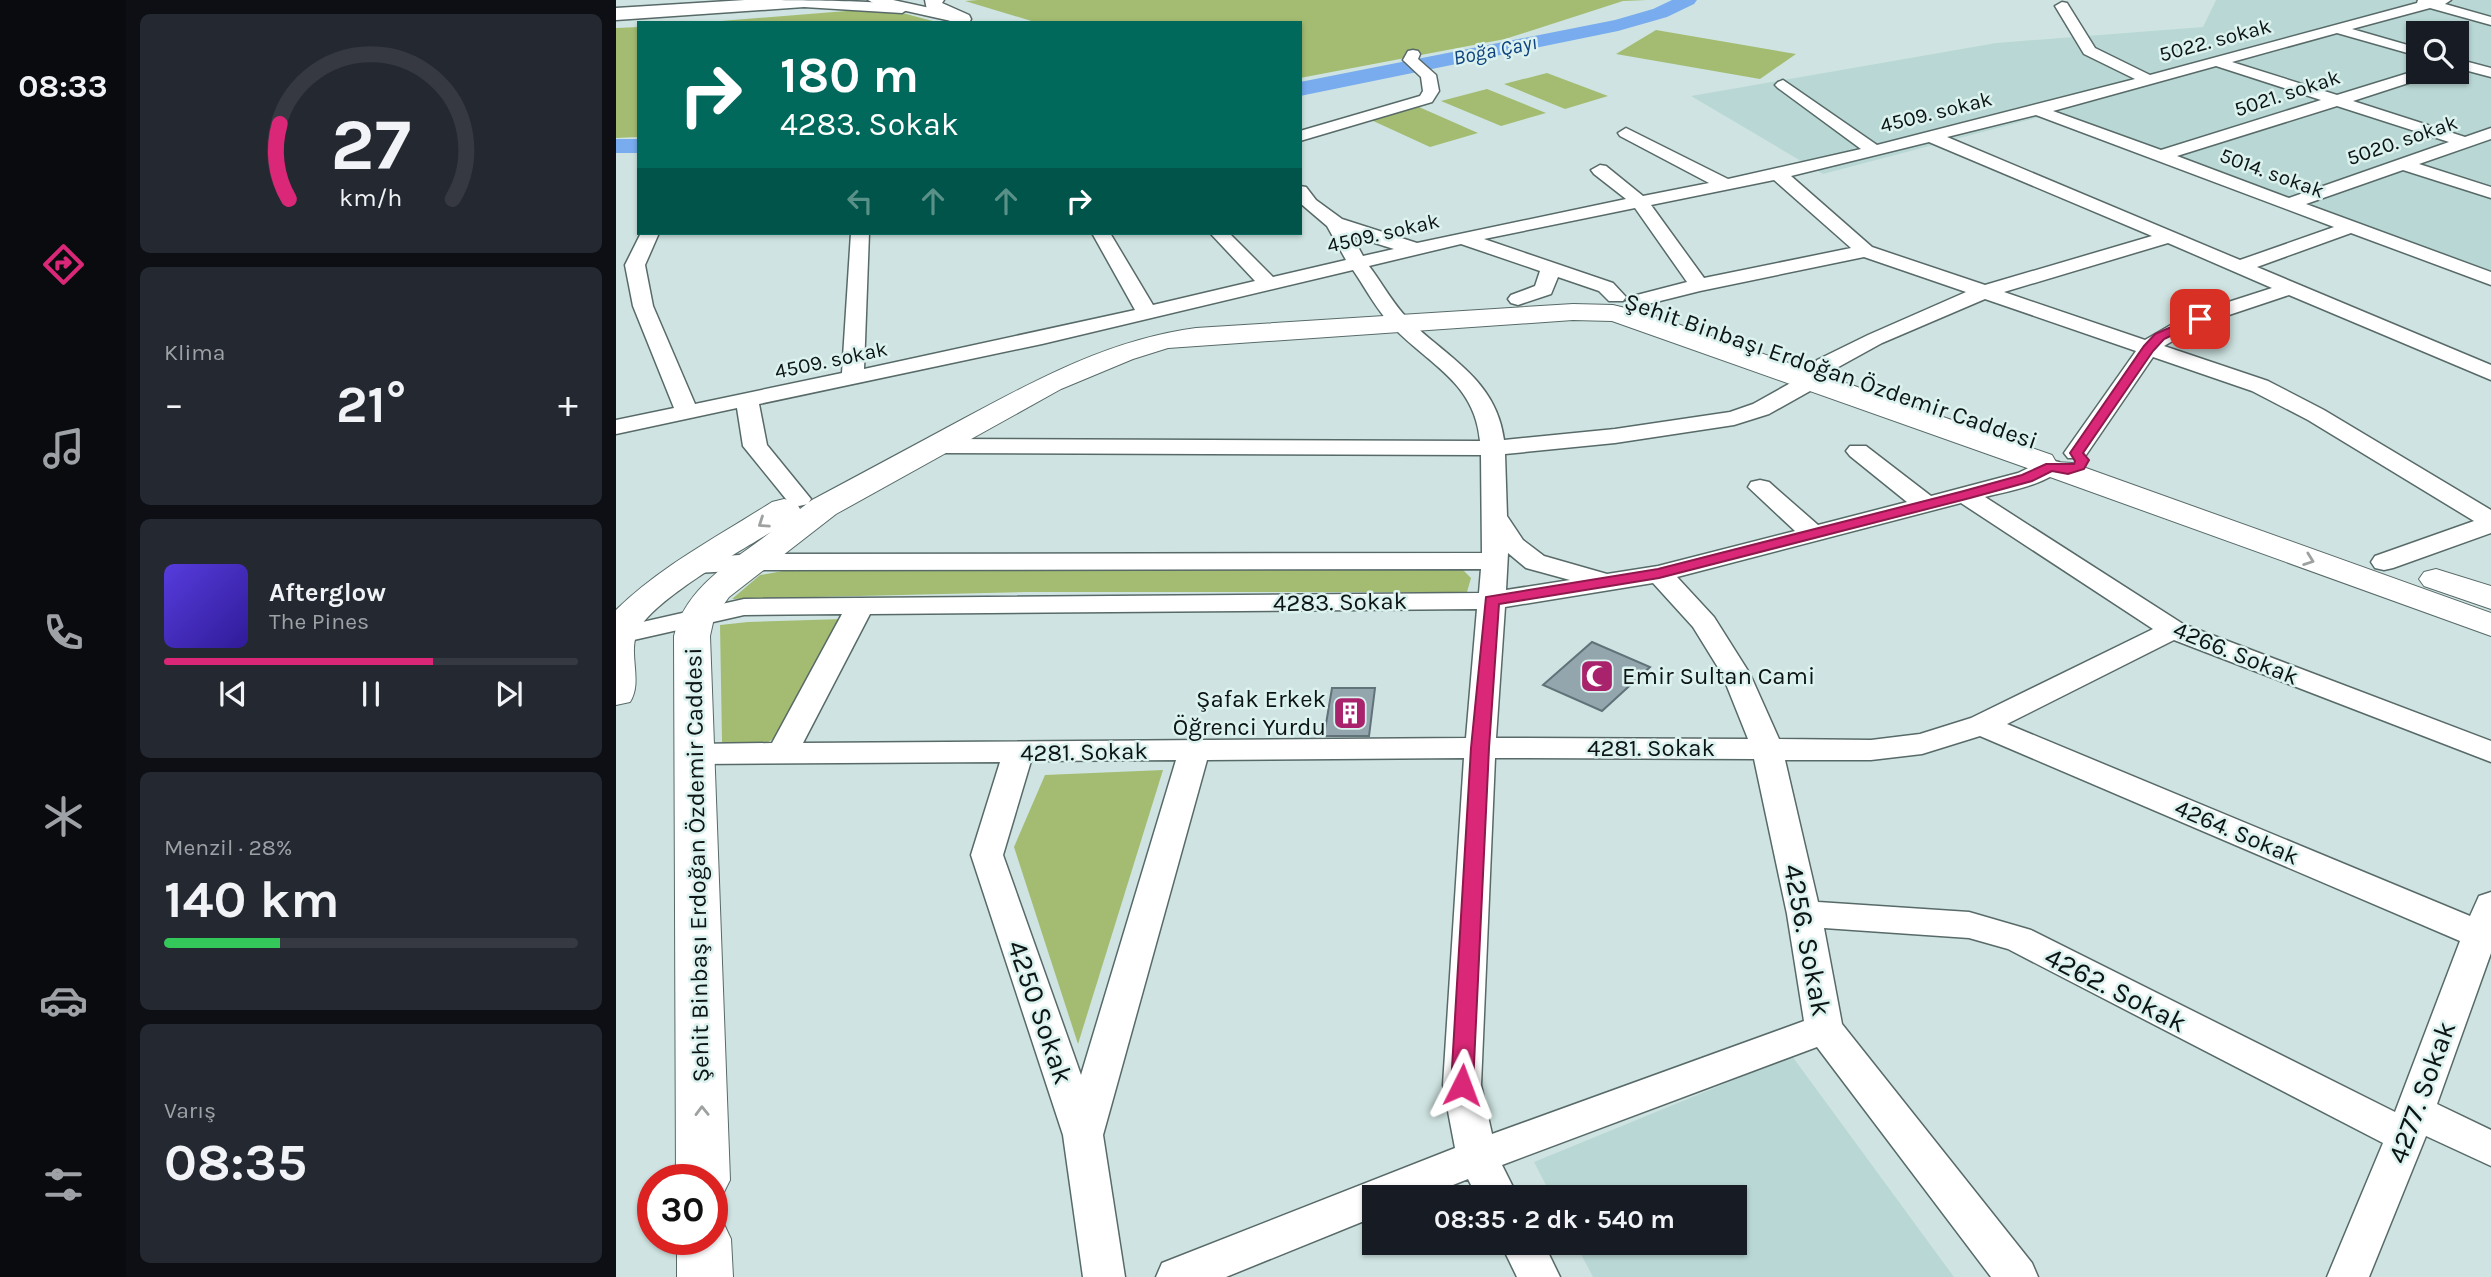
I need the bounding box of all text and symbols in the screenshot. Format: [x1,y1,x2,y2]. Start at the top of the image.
street label: 5022. sokak [2156,13,2274,66]
map controls [2406,21,2469,84]
button: search [2406,21,2469,84]
water label: Boğa Çayı [1451,30,1539,70]
text: 180 m [780,47,919,104]
icon: right [665,49,756,140]
street label: 5021. sokak [2231,65,2343,121]
text: 08:33 [18,68,108,105]
street label: 4509. sokak [1877,86,1995,138]
text: 27 [331,103,411,188]
text: 4283. Sokak [780,106,959,143]
street label: 5020. sokak [2344,110,2461,170]
street label: 5014. sokak [2216,143,2328,203]
icon: left [841,182,879,220]
icon: ahead [914,182,952,220]
icon: ahead [987,182,1025,220]
icon: right [1060,182,1098,220]
text: km/h [339,183,403,212]
street label: 4509. sokak [1324,208,1442,258]
icon: directions [39,240,88,289]
street label: Şehit Binbaşı Erdoğan Özdemir Caddesi [1621,287,2041,455]
pin [2170,289,2230,349]
icon: arrive [2181,300,2219,338]
street label: 4509. sokak [772,336,890,384]
text: Klima [164,339,225,366]
text: 21° [336,374,406,435]
text: − [164,382,184,427]
text: + [558,382,578,427]
icon: music [39,424,88,473]
one-way arrow [758,515,771,528]
one-way arrow [2303,551,2315,565]
text: Afterglow [269,577,386,608]
street label: 4283. Sokak [1273,587,1407,617]
icon: phone [39,608,88,657]
text: The Pines [269,608,369,635]
street label: 4266. Sokak [2169,615,2303,691]
street label: Şehit Binbaşı Erdoğan Özdemir Caddesi [679,647,715,1083]
mosque icon: Emir Sultan Cami [1578,657,1616,695]
place label: Emir Sultan Cami [1622,662,1815,690]
icon: previous [214,675,252,713]
icon: pause [352,675,390,713]
icon: next [490,675,528,713]
place label: Şafak Erkek Öğrenci Yurdu [1173,685,1326,741]
building icon: Şafak Erkek Öğrenci Yurdu [1331,694,1369,732]
street label: 4281. Sokak [1587,734,1715,762]
street label: 4281. Sokak [1020,737,1148,767]
icon: climate [39,792,88,841]
street label: 4264. Sokak [2171,793,2303,871]
text: Menzil · 28% [164,834,293,861]
street label: 4256. Sokak [1777,861,1838,1019]
text: 140 km [164,869,340,930]
street label: 4250 Sokak [1000,936,1081,1089]
street label: 4262. Sokak [2039,940,2192,1039]
icon: car [39,976,88,1025]
street label: 4277. Sokak [2380,1017,2462,1168]
position arrow [1425,1048,1499,1122]
text: Varış [164,1097,216,1124]
one-way arrow [694,1106,709,1117]
text: 08:35 [164,1132,307,1193]
icon: filters [39,1160,88,1209]
speed limit sign: 30 [637,1164,728,1255]
text: 08:35 · 2 dk · 540 m [1434,1204,1675,1235]

